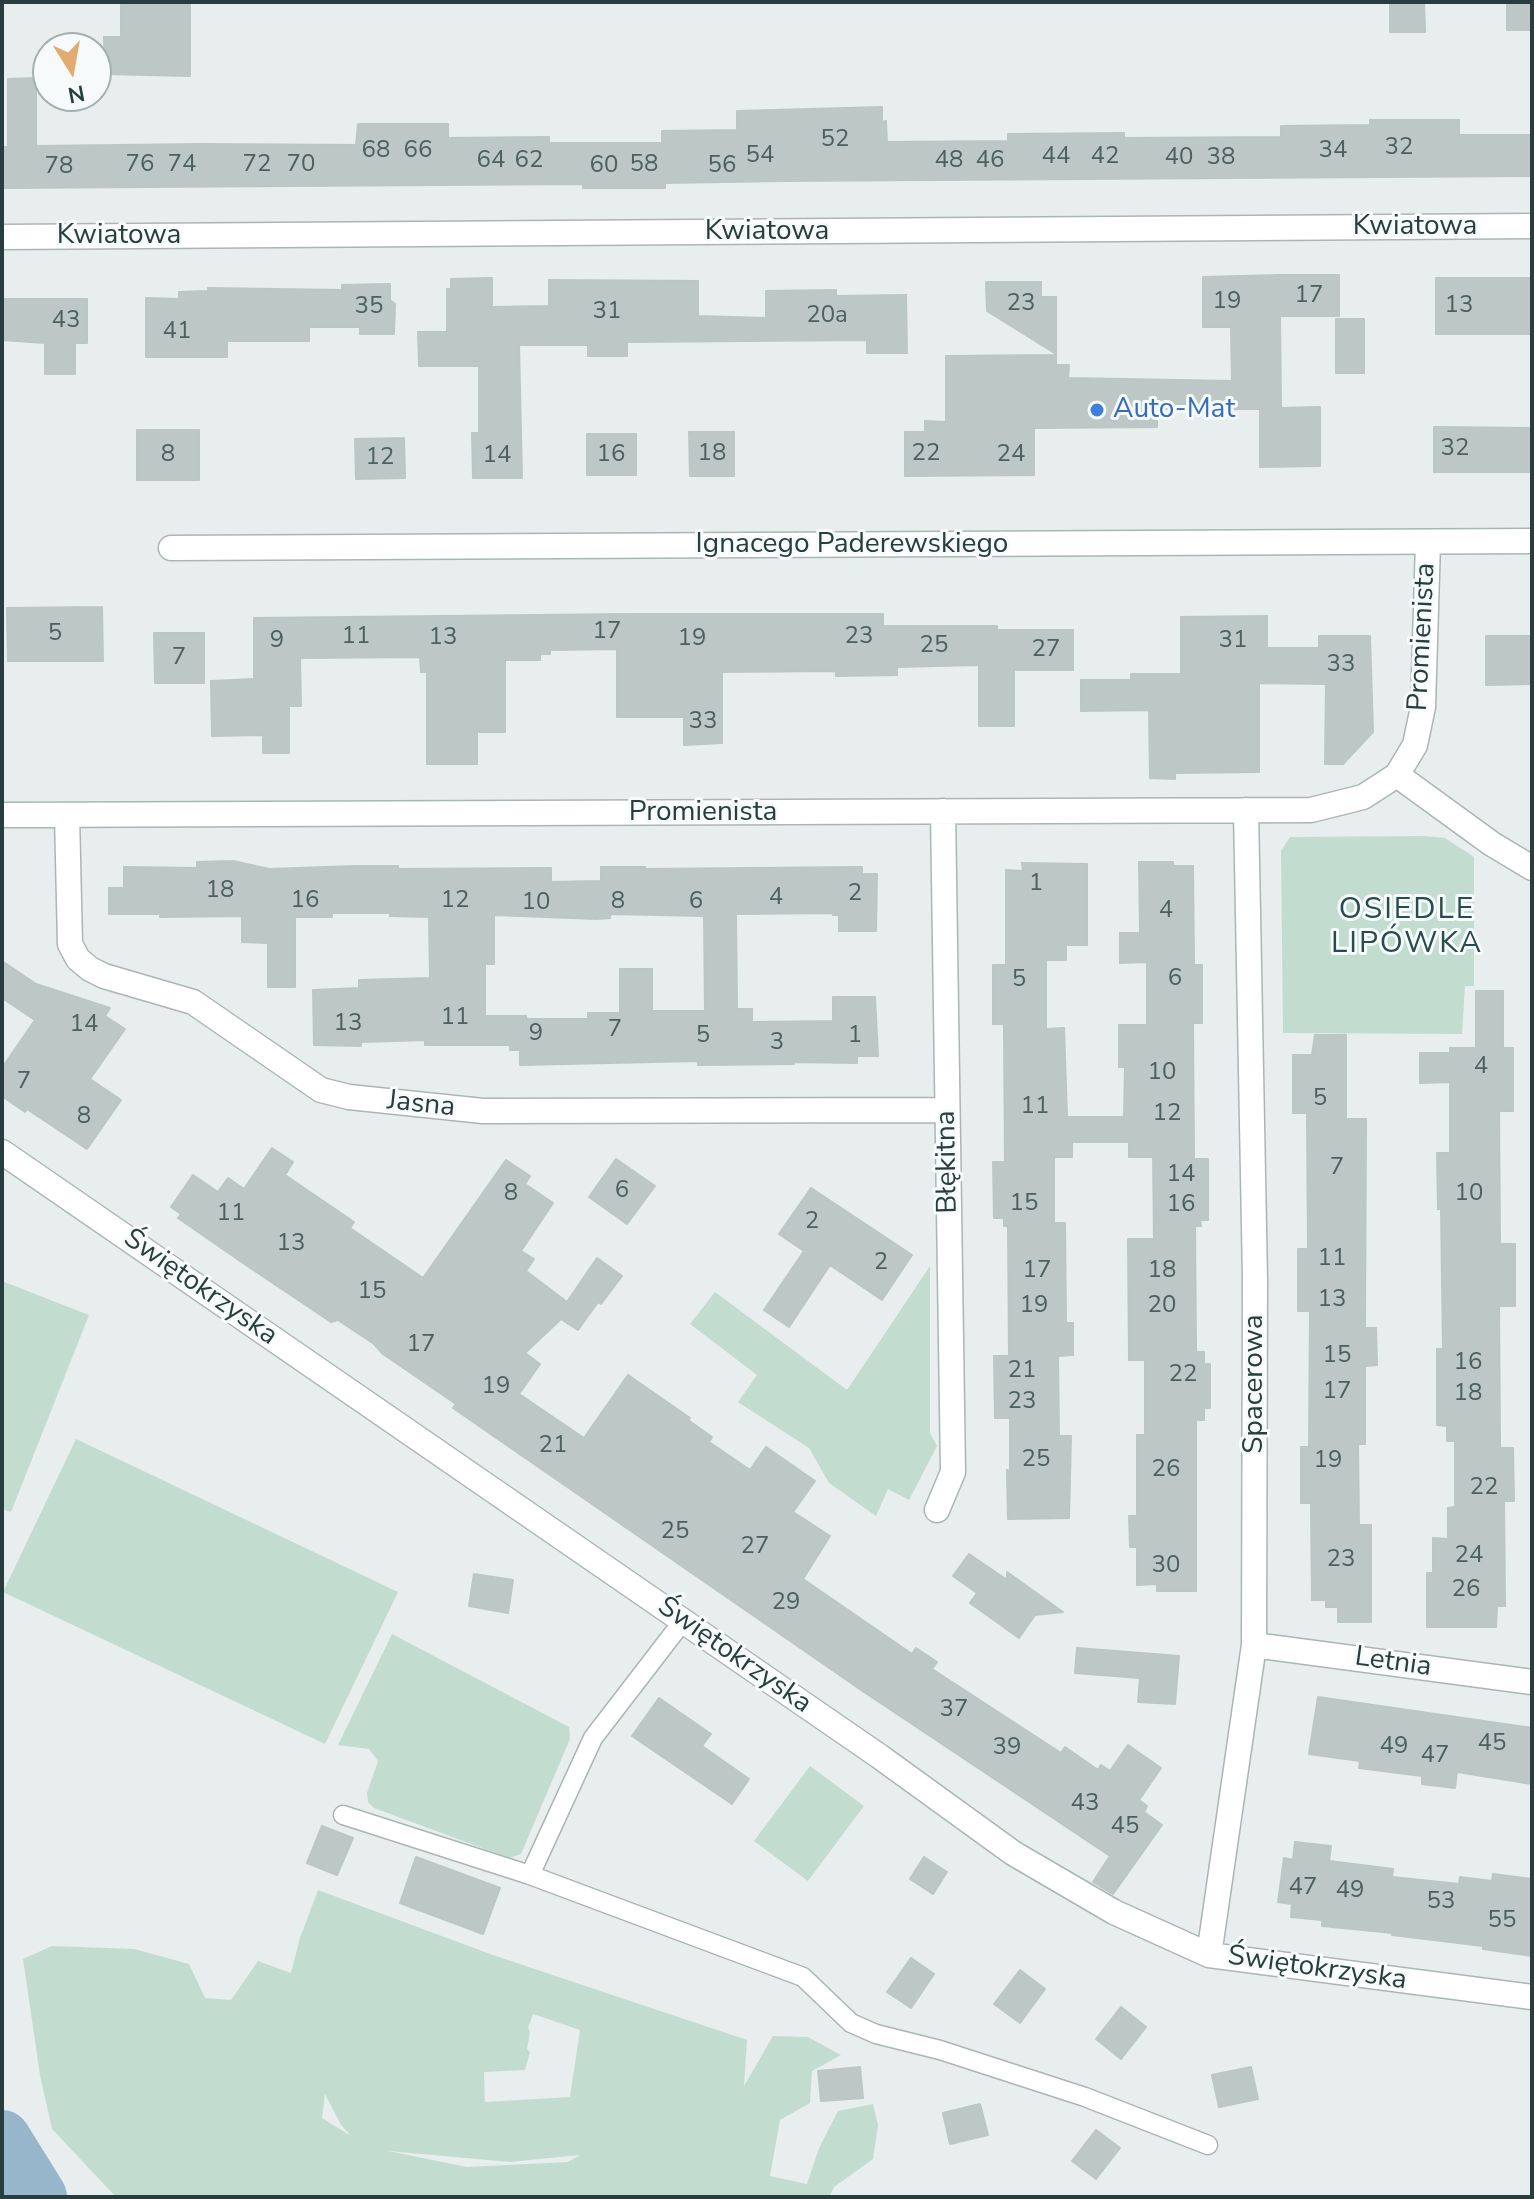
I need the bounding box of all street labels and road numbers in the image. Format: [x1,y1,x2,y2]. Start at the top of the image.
street label: Kwiatowa [1353,210,1477,244]
street label: Kwiatowa [705,215,829,249]
street label: Kwiatowa [57,219,181,253]
street label: Ignacego Paderewskiego [696,528,1008,562]
street label: Promienista [1402,562,1444,712]
street label: Promienista [629,796,777,830]
street label: Jasna [385,1085,457,1125]
street label: Błękitna [930,1110,966,1214]
street label: Świętokrzyska [117,1223,283,1353]
street label: Spacerowa [1238,1314,1272,1454]
street label: Świętokrzyska [651,1591,817,1721]
street label: Letnia [1353,1641,1433,1685]
street label: Świętokrzyska [1225,1940,1409,1998]

